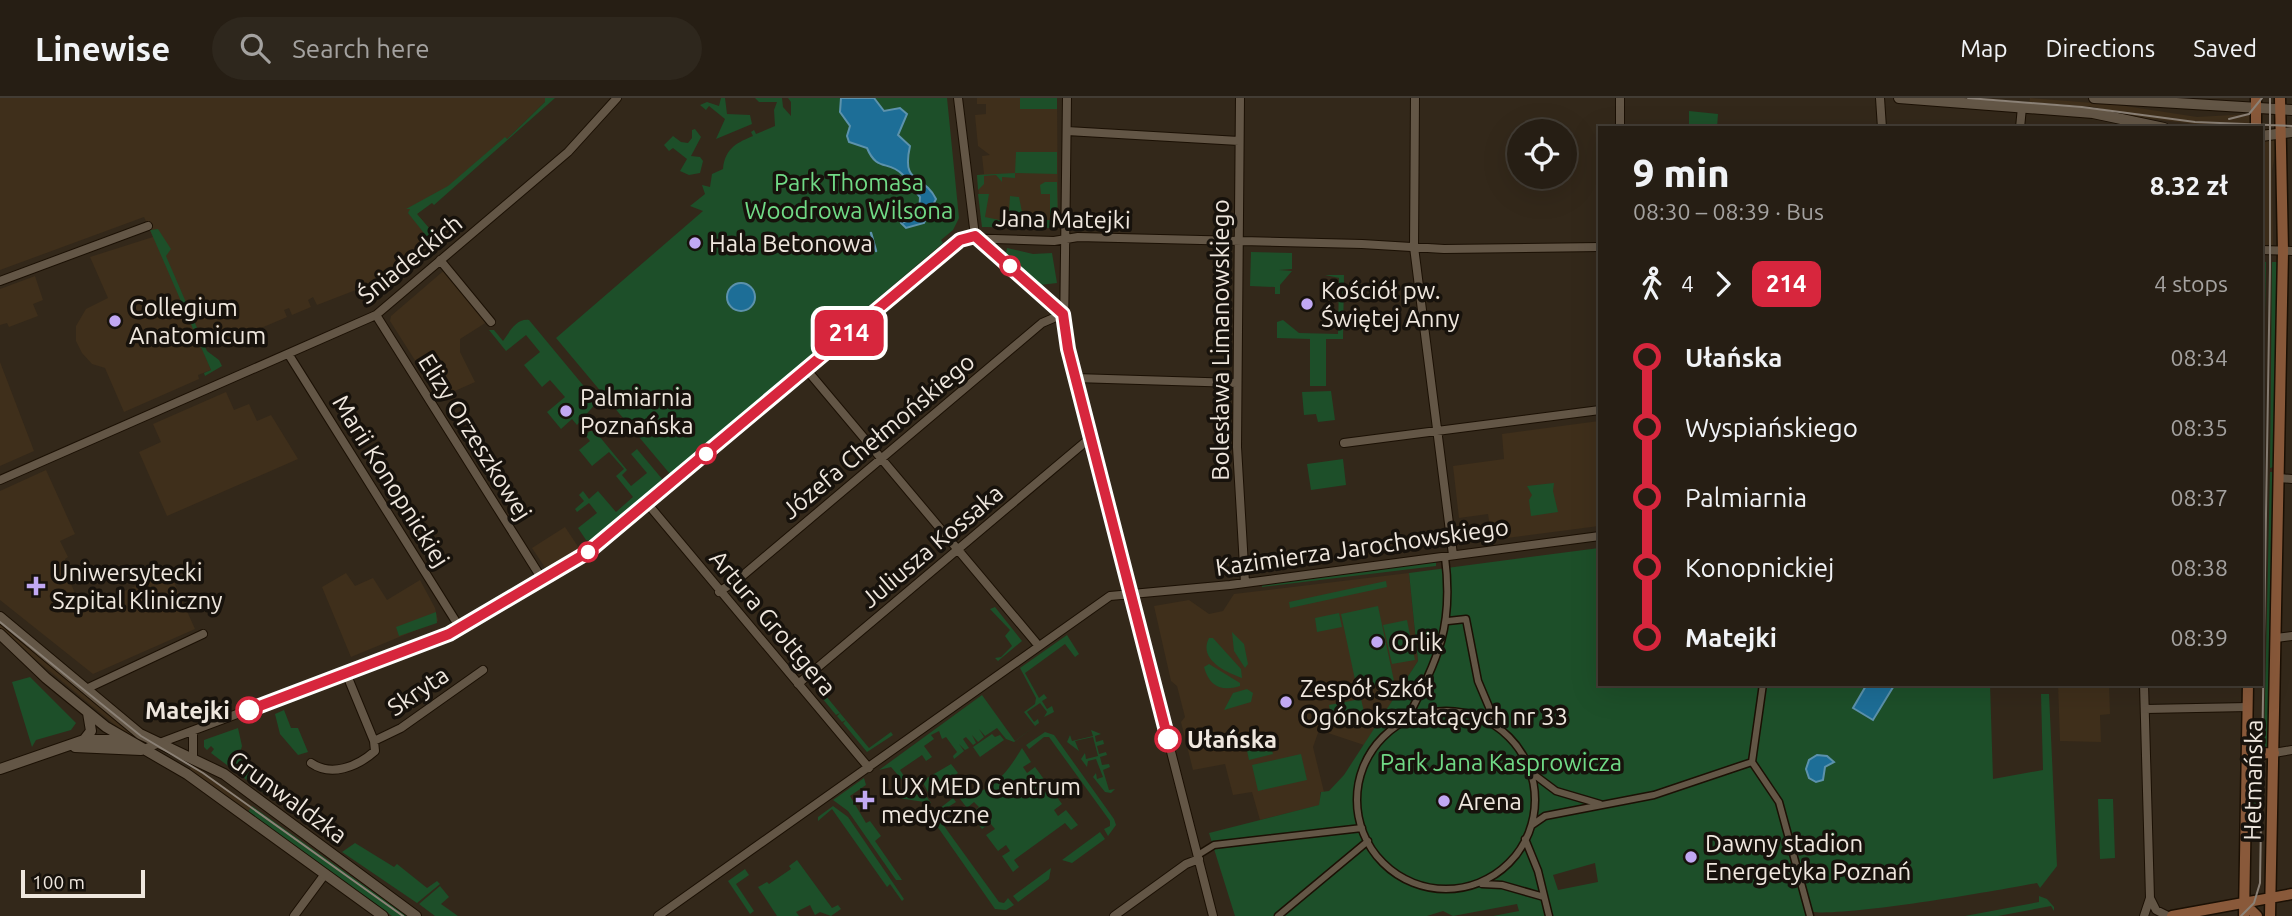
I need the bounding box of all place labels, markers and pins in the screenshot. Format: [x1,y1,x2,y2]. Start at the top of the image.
place label: Hala Betonowa [709,230,873,257]
marker: Hala Betonowa [687,235,703,251]
unlabelled marker [1000,256,1020,276]
place label: Kościół pw. Świętej Anny [1321,277,1460,332]
place label: Collegium Anatomicum [129,294,266,349]
marker: Kościół pw. Świętej Anny [1299,296,1315,312]
marker: Collegium Anatomicum [107,313,123,329]
place label: Palmiarnia Poznańska [580,384,694,439]
marker: Palmiarnia Poznańska [558,403,574,419]
unlabelled marker [696,444,716,464]
unlabelled marker [578,542,598,562]
place label: Uniwersytecki Szpital Kliniczny [52,559,223,614]
marker: Uniwersytecki Szpital Kliniczny [26,576,46,596]
place label: Orlik [1391,629,1443,656]
marker: Orlik [1369,634,1385,650]
place label: Zespół Szkół Ogónokształcących nr 33 [1300,675,1568,730]
marker: Zespół Szkół Ogónokształcących nr 33 [1278,694,1294,710]
place label: Matejki [145,697,230,724]
marker: Matejki [236,697,262,723]
marker: Ułańska [1155,726,1181,752]
place label: Ułańska [1187,726,1277,753]
place label: LUX MED Centrum medyczne [881,773,1081,828]
place label: Arena [1458,788,1522,815]
marker: LUX MED Centrum medyczne [855,790,875,810]
marker: Arena [1436,793,1452,809]
place label: Dawny stadion Energetyka Poznań [1705,830,1911,885]
marker: Dawny stadion Energetyka Poznań [1683,849,1699,865]

